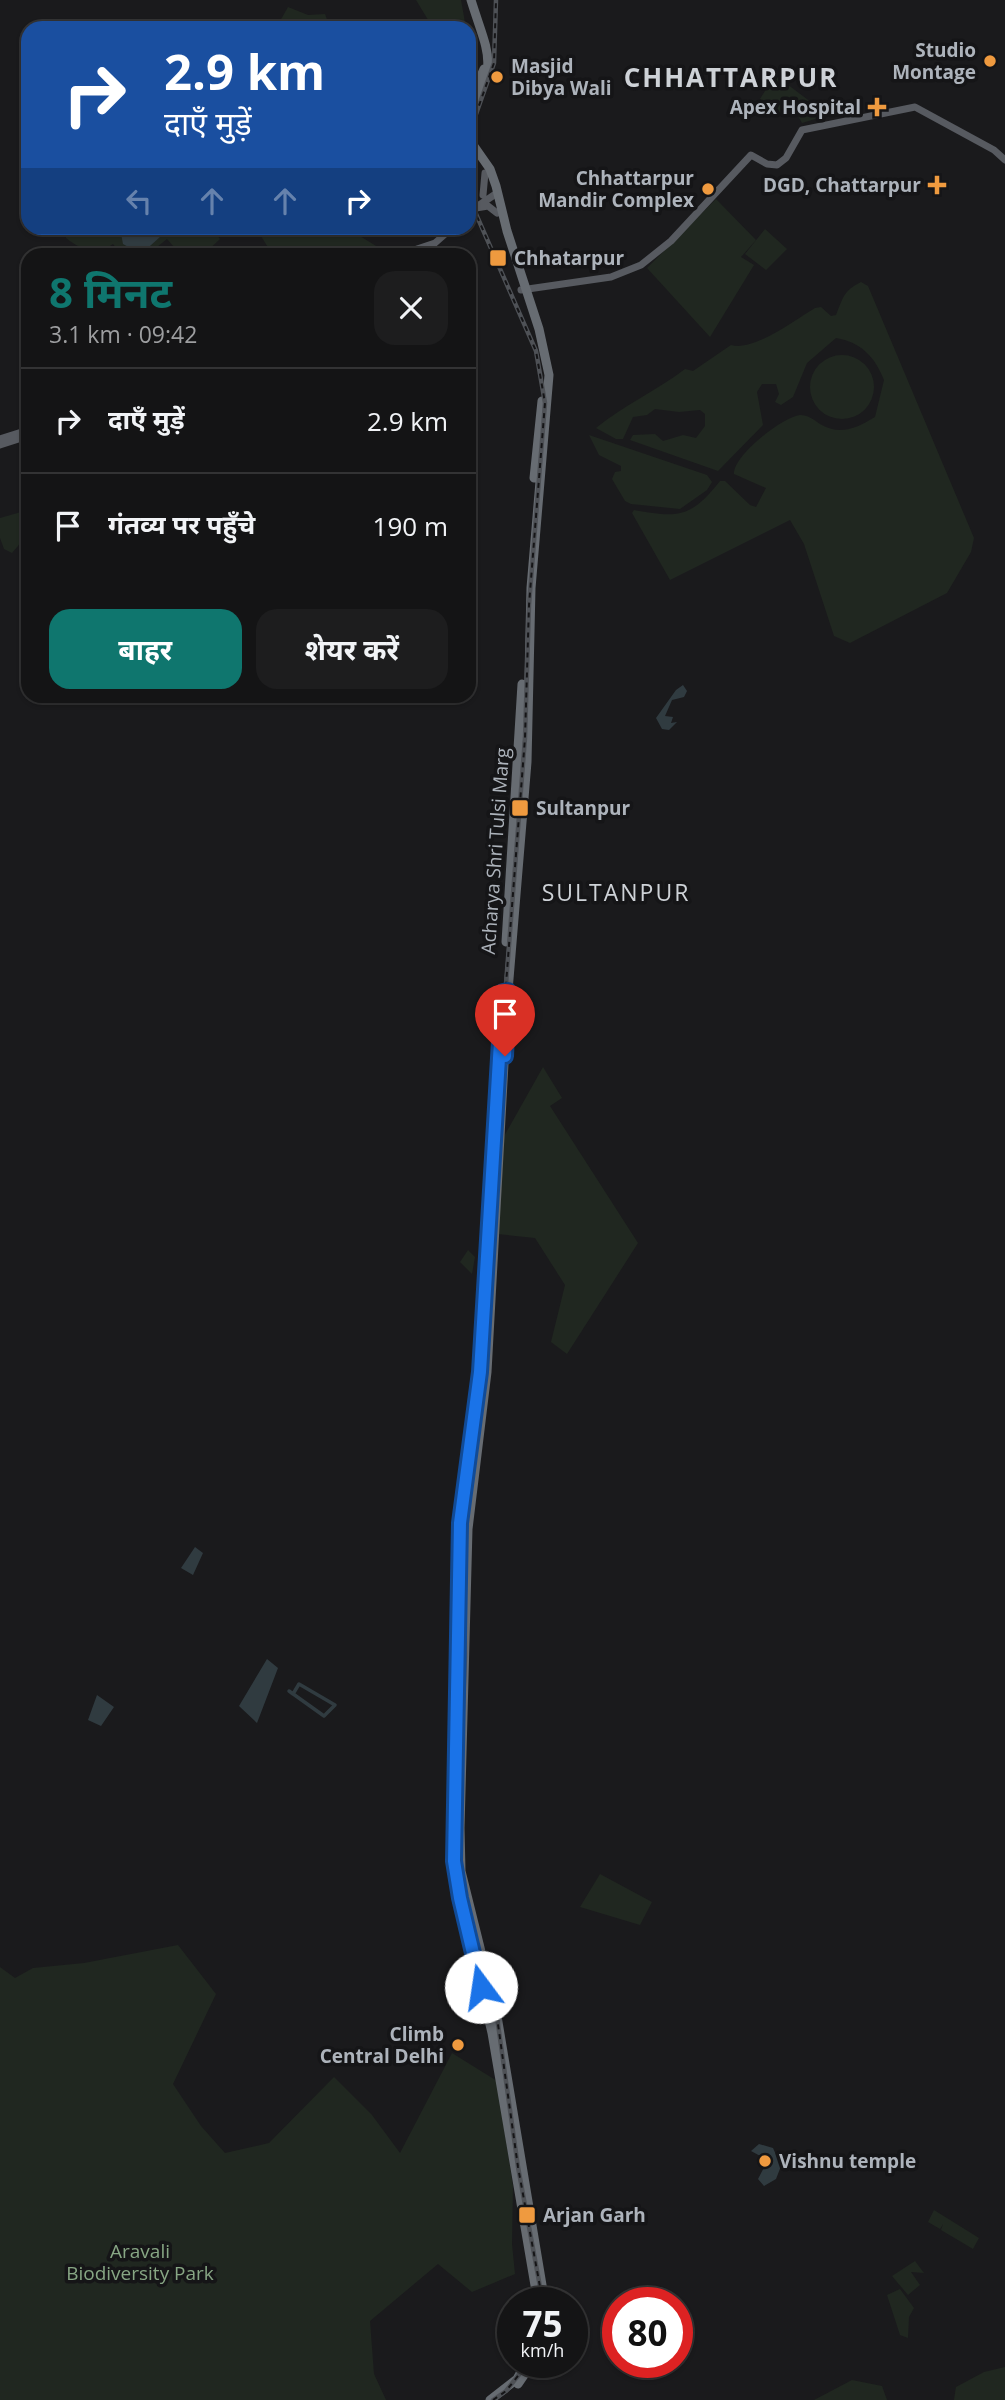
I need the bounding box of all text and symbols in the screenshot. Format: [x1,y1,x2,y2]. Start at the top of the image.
place label: Studio Montage [892,37,976,85]
text: 2.9 km [164,38,325,104]
icon: right [49,49,140,140]
place label: Masjid Dibya Wali [511,53,612,101]
marker: Studio Montage [982,53,998,69]
district label: CHHATTARPUR [624,59,838,95]
marker: Masjid Dibya Wali [489,69,505,85]
place label: Apex Hospital [730,94,861,120]
marker: Apex Hospital [867,97,887,117]
text: दाएँ मुड़ें [164,101,252,144]
place label: Chhattarpur Mandir Complex [538,165,694,213]
place label: DGD, Chattarpur [763,172,921,198]
marker: DGD, Chattarpur [927,175,947,195]
marker: Chhattarpur Mandir Complex [700,181,716,197]
icon: left [120,182,158,220]
icon: ahead [193,182,231,220]
icon: ahead [266,182,304,220]
icon: right [339,182,377,220]
place label: Chhatarpur [514,245,624,271]
marker: Chhatarpur [488,248,508,268]
text: 8 मिनट [49,263,172,320]
button: close [374,271,448,345]
text: 3.1 km · 09:42 [49,318,197,350]
text: दाएँ मुड़ें [108,401,185,437]
icon: right [49,402,87,440]
text: 2.9 km [367,403,448,439]
text: गंतव्य पर पहुँचे [108,506,255,542]
icon: arrive [49,507,87,545]
text: 190 m [373,508,448,544]
button: बाहर [49,609,242,689]
button: शेयर करें [256,609,448,689]
street label: Acharya Shri Tulsi Marg [475,747,515,955]
place label: Sultanpur [536,795,630,821]
marker: Sultanpur [510,798,530,818]
district label: SULTANPUR [542,876,690,908]
pin [475,984,535,1056]
icon: arrive [486,995,524,1033]
position arrow [444,1950,518,2024]
place label: Climb Central Delhi [320,2021,444,2069]
marker: Climb Central Delhi [450,2037,466,2053]
place label: Vishnu temple [779,2148,916,2174]
marker: Vishnu temple [757,2153,773,2169]
place label: Arjan Garh [543,2202,646,2228]
marker: Arjan Garh [517,2205,537,2225]
park label: Aravali Biodiversity Park [66,2238,214,2286]
speed limit sign: 80 [602,2287,693,2378]
text: 75 [522,2300,563,2347]
text: km/h [521,2338,564,2362]

